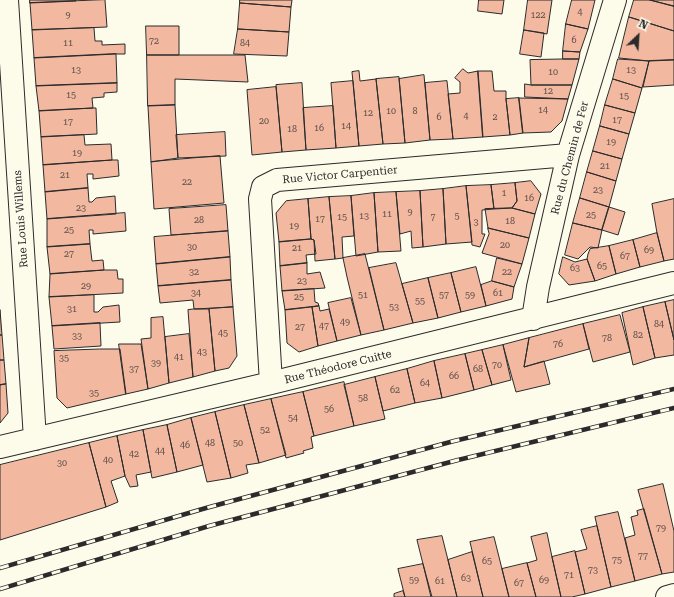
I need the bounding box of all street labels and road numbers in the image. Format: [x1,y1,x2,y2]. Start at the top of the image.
street label: Rue du Chemin de Fer [549,100,591,216]
street label: Rue Victor Carpentier [282,163,398,187]
street label: Rue Louis Willems [11,170,31,268]
street label: Rue Théodore Cuitte [283,347,393,387]

